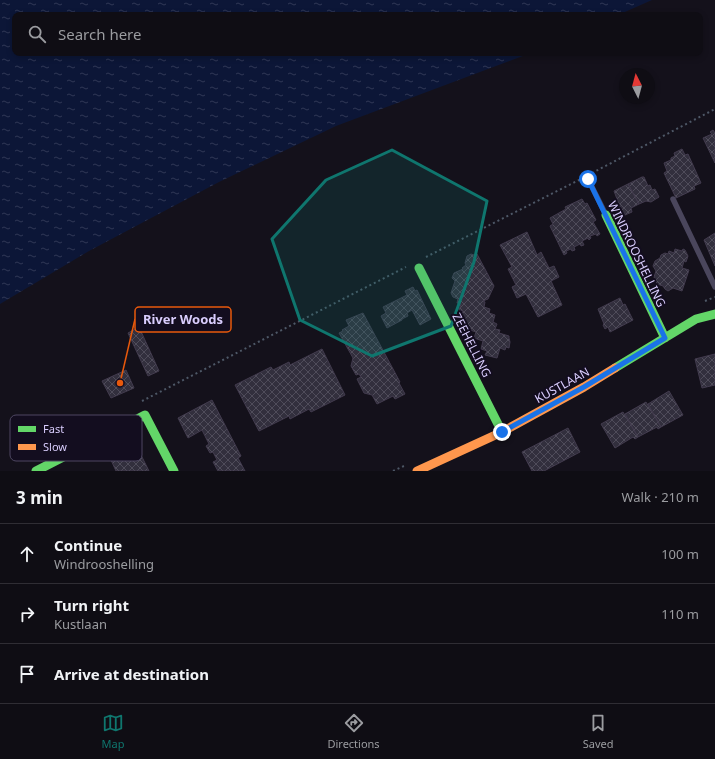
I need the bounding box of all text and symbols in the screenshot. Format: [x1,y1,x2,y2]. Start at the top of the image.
search box [12,12,703,56]
icon: search [26,23,48,45]
text: Search here [58,24,141,44]
north arrow [619,68,655,104]
route start [579,170,597,188]
street label: WINDROOSHELLING [604,198,670,310]
callout: River Woods [135,307,231,332]
text: River Woods [143,310,223,328]
street label: ZEEHELLING [448,310,496,380]
street label: KUSTLAAN [532,363,592,407]
legend [10,415,142,461]
text: Fast [43,421,64,436]
route end [493,423,511,441]
text: Slow [43,439,67,454]
text: 3 min [16,486,63,509]
text: Walk · 210 m [621,488,699,506]
text: Continue [54,535,122,555]
icon: ahead [16,543,38,565]
text: 100 m [661,545,699,563]
text: Windrooshelling [54,555,154,573]
text: Turn right [54,595,129,615]
icon: right [16,603,38,625]
text: 110 m [661,605,699,623]
text: Kustlaan [54,615,107,633]
icon: arrive [16,663,38,685]
text: Arrive at destination [54,664,209,684]
tab: Map [102,712,124,751]
tab: Directions [327,712,380,751]
tab: Saved [583,712,613,751]

